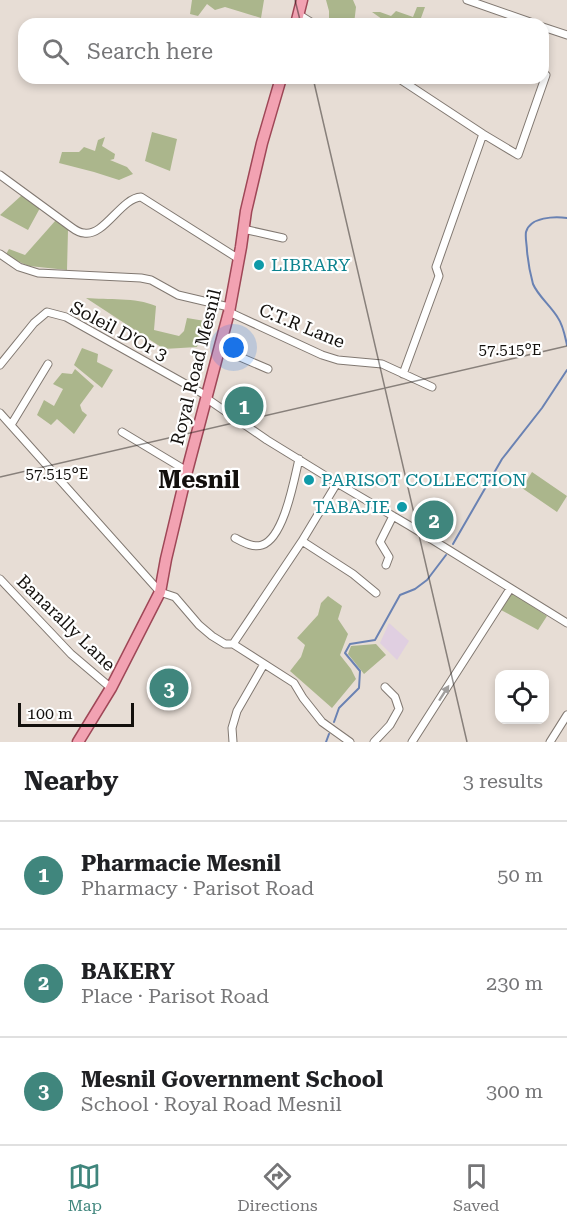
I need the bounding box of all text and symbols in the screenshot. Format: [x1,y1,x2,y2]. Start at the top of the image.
search box [18,18,549,84]
icon: search [39,35,72,68]
text: Search here [87,39,213,64]
place label: LIBRARY [271,254,351,275]
marker: LIBRARY [252,258,266,272]
street label: Royal Road Mesnil [166,286,225,447]
street label: Soleil D'Or 3 [67,296,171,365]
street label: C.T.R Lane [256,299,348,352]
your location [219,333,248,362]
text: 57.515°E [479,341,541,359]
pin: 1 [224,384,264,428]
text: 57.515°E [26,465,88,483]
district label: Mesnil [158,466,240,494]
place label: PARISOT COLLECTION [321,469,527,490]
marker: PARISOT COLLECTION [302,473,316,487]
place label: TABAJIE [313,496,390,517]
pin: 2 [414,498,454,542]
marker: TABAJIE [395,500,409,514]
street label: Banarally Lane [13,570,120,675]
pin: 3 [150,666,188,710]
map controls [495,670,549,724]
button: locate [495,670,549,724]
one-way arrow [438,685,449,701]
scale bar [18,700,134,728]
text: 100 m [27,704,73,723]
text: Nearby [24,766,118,796]
text: 3 results [463,769,543,793]
text: Pharmacie Mesnil [81,851,281,876]
text: 1 [38,863,49,887]
text: 50 m [497,863,543,887]
text: Pharmacy · Parisot Road [81,876,314,900]
text: BAKERY [81,959,175,984]
text: 2 [38,971,49,995]
text: 230 m [486,971,543,995]
text: Place · Parisot Road [81,984,269,1008]
text: Mesnil Government School [81,1067,383,1092]
text: 3 [38,1079,49,1103]
text: 300 m [486,1079,543,1103]
text: School · Royal Road Mesnil [81,1092,342,1116]
tab: Map [68,1160,102,1215]
tab: Directions [237,1160,318,1215]
tab: Saved [453,1160,499,1215]

